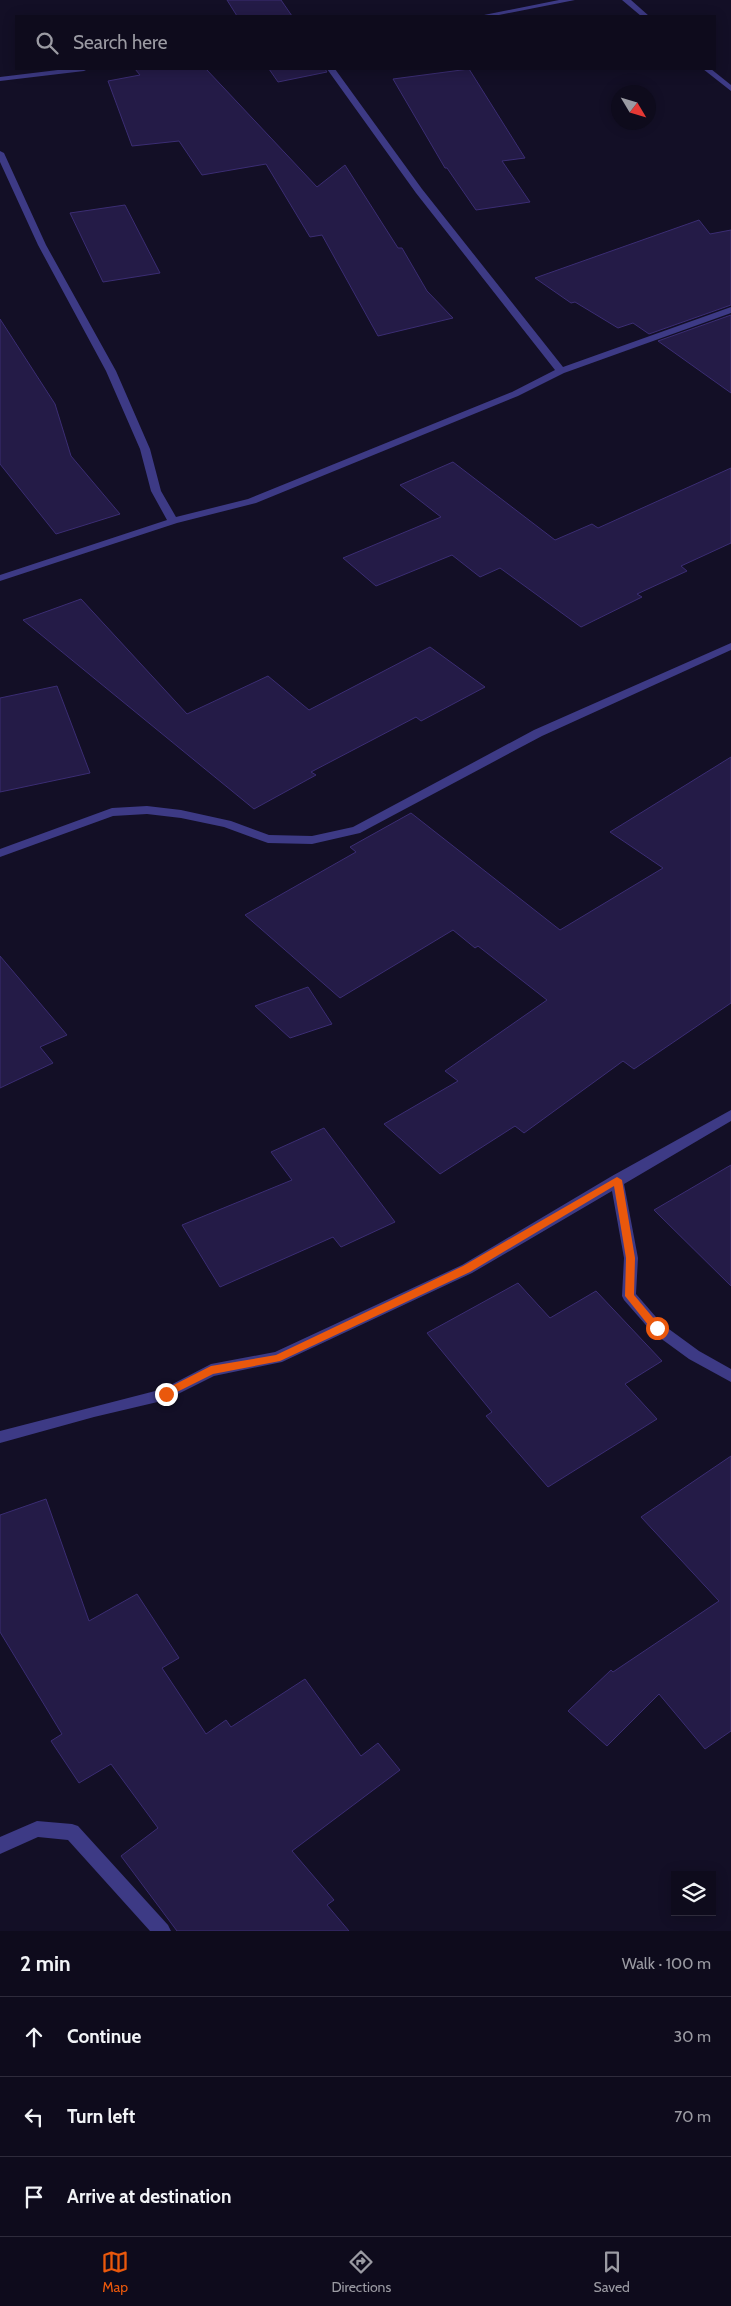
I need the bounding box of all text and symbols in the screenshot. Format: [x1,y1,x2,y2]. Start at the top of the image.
search box [15,15,716,70]
icon: search [33,29,61,57]
text: Search here [73,31,167,54]
north arrow [611,85,656,130]
route start [646,1317,669,1340]
route end [155,1383,178,1406]
map controls [671,1871,716,1916]
button: layers [671,1871,716,1916]
text: 2 min [20,1951,71,1976]
text: Walk · 100 m [622,1954,711,1973]
icon: ahead [20,2023,48,2051]
text: Continue [67,2025,141,2048]
text: 30 m [674,2027,711,2046]
icon: left [20,2103,48,2131]
text: Turn left [67,2105,135,2128]
text: 70 m [674,2107,711,2126]
icon: arrive [20,2183,48,2211]
text: Arrive at destination [67,2185,231,2208]
tab: Map [101,2248,129,2296]
tab: Directions [331,2248,391,2296]
tab: Saved [593,2248,630,2296]

